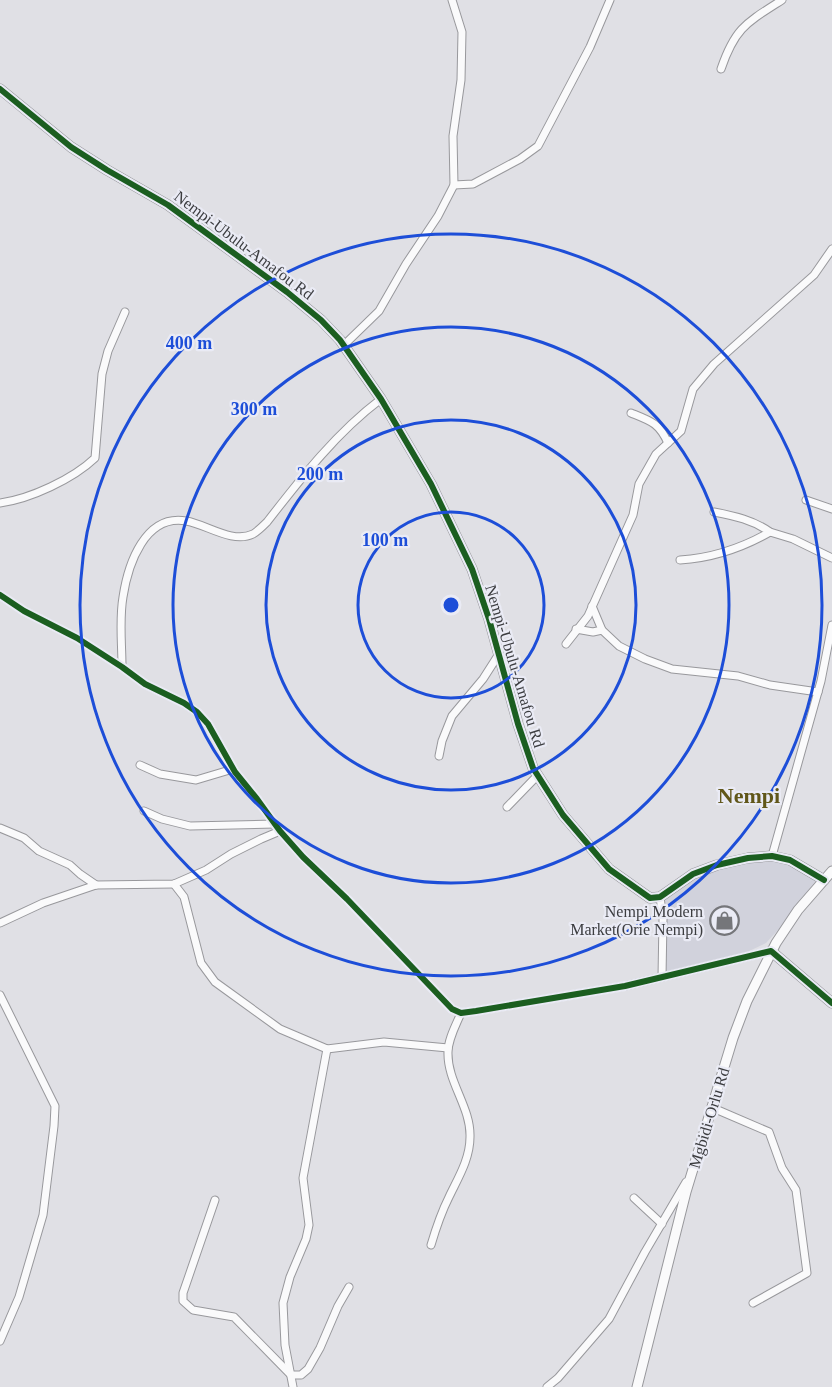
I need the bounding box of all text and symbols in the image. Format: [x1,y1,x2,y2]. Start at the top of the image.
street label: Nempi-Ubulu-Amafou Rd [171,187,317,304]
text: 400 m [166,333,212,353]
text: 300 m [231,399,277,419]
text: 200 m [297,464,343,484]
text: 100 m [362,530,408,550]
street label: Nempi-Ubulu-Amafou Rd [481,583,548,750]
centre of rings [441,595,461,615]
district label: Nempi [718,783,780,808]
place label: Nempi Modern Market(Orie Nempi) [570,903,703,939]
shop icon: Nempi Modern Market(Orie Nempi) [708,904,740,936]
street label: Mgbidi-Orlu Rd [686,1066,733,1171]

